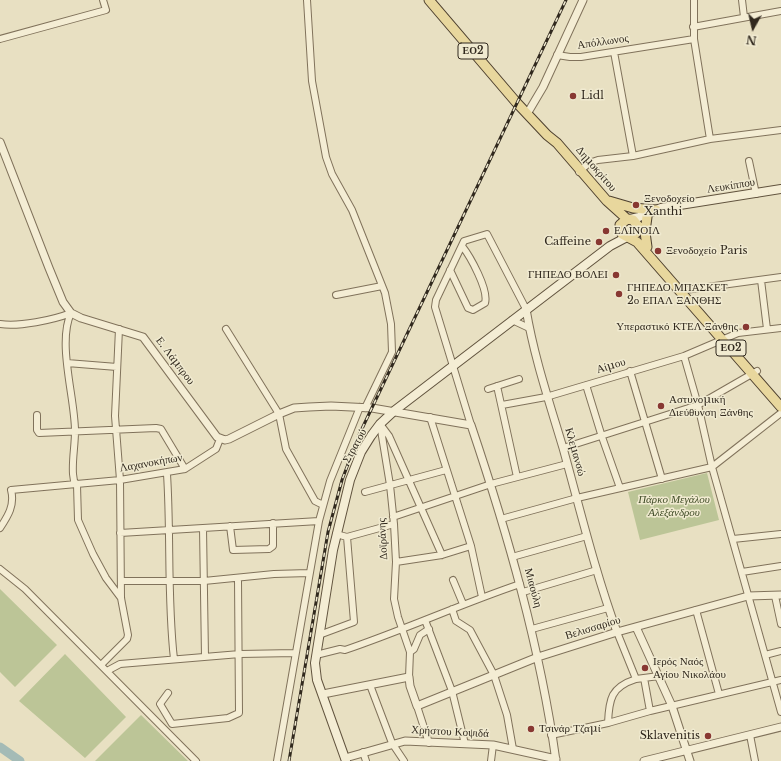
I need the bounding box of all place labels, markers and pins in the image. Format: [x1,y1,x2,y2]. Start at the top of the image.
place label: Lidl [581,89,604,103]
marker: Lidl [568,91,578,101]
place label: Ξενοδοχείο Xanthi [644,192,695,218]
marker: Ξενοδοχείο Xanthi [631,200,641,210]
place label: ΕΛΙΝΟΙΛ [614,224,660,238]
marker: ΕΛΙΝΟΙΛ [601,226,611,236]
place label: Caffeine [544,235,591,249]
marker: Caffeine [594,237,604,247]
place label: Ξενοδοχείο Paris [666,244,747,258]
marker: Ξενοδοχείο Paris [653,246,663,256]
place label: ΓΗΠΕΔΟ ΒΟΛΕΙ [528,268,608,282]
marker: ΓΗΠΕΔΟ ΒΟΛΕΙ [611,270,621,280]
place label: ΓΗΠΕΔΟ ΜΠΑΣΚΕΤ 2ο ΕΠΑΛ ΞΑΝΘΗΣ [627,281,727,307]
marker: ΓΗΠΕΔΟ ΜΠΑΣΚΕΤ 2ο ΕΠΑΛ ΞΑΝΘΗΣ [614,289,624,299]
place label: Υπεραστικό ΚΤΕΛ Ξάνθης [616,320,738,334]
marker: Υπεραστικό ΚΤΕΛ Ξάνθης [741,322,751,332]
place label: Αστυνομική Διεύθυνση Ξάνθης [669,393,753,419]
marker: Αστυνομική Διεύθυνση Ξάνθης [656,401,666,411]
place label: Ιερός Ναός Αγίου Νικολάου [653,655,726,681]
marker: Ιερός Ναός Αγίου Νικολάου [640,663,650,673]
place label: Τσινάρ Τζαμί [539,722,601,736]
marker: Τσινάρ Τζαμί [526,724,536,734]
place label: Sklavenitis [640,729,700,743]
marker: Sklavenitis [703,731,713,741]

